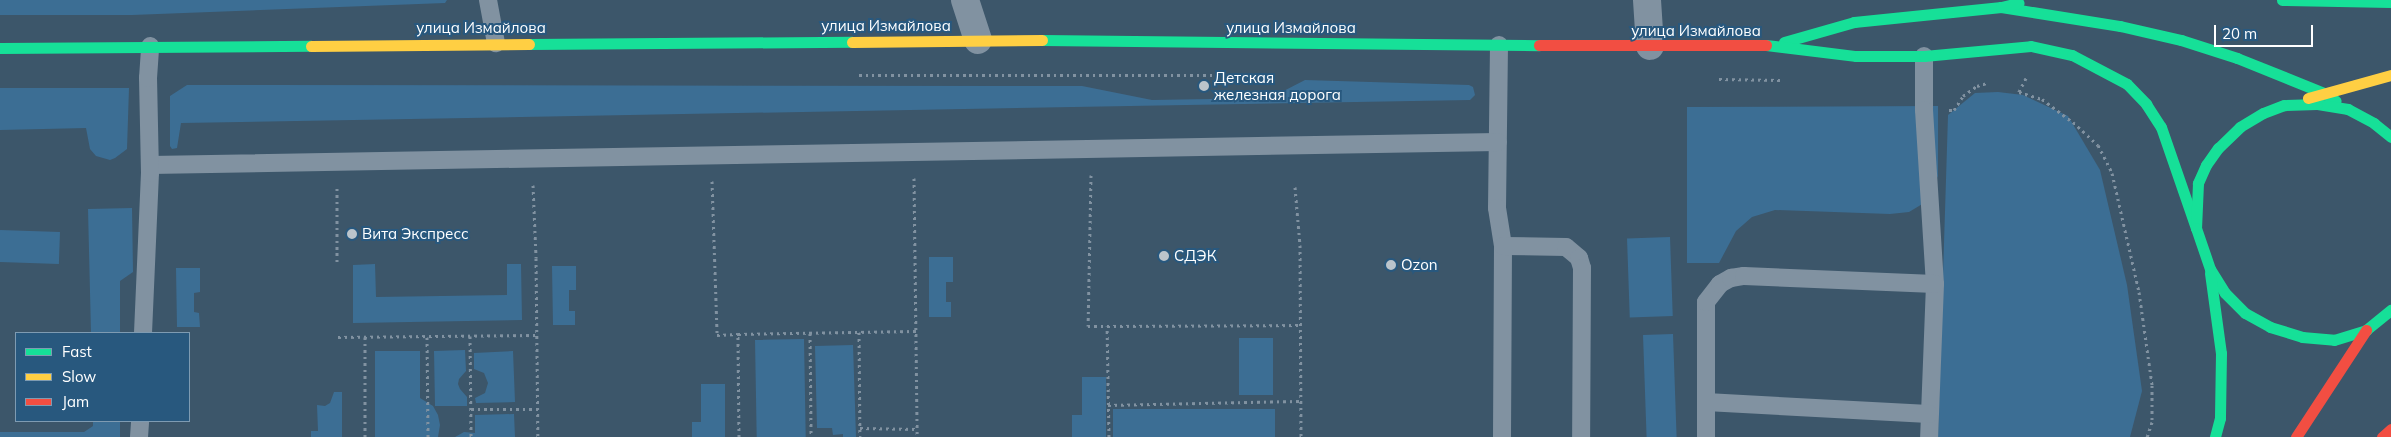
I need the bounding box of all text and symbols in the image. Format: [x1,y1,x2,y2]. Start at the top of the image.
scale bar [2216,15,2315,47]
street label: улица Измайлова [821,17,951,35]
street label: улица Измайлова [416,19,546,37]
street label: улица Измайлова [1226,19,1356,37]
street label: улица Измайлова [1631,22,1761,40]
text: 20 m [2222,24,2257,43]
place label: Детская железная дорога [1214,68,1341,103]
marker: Детская железная дорога [1198,80,1210,92]
place label: Вита Экспресс [362,225,469,243]
marker: Вита Экспресс [346,228,358,240]
place label: СДЭК [1174,247,1216,265]
marker: СДЭК [1158,250,1170,262]
place label: Ozon [1401,256,1438,274]
marker: Ozon [1385,259,1397,271]
legend [15,332,190,422]
text: Fast [62,342,92,361]
text: Slow [62,367,96,386]
text: Jam [62,392,89,411]

